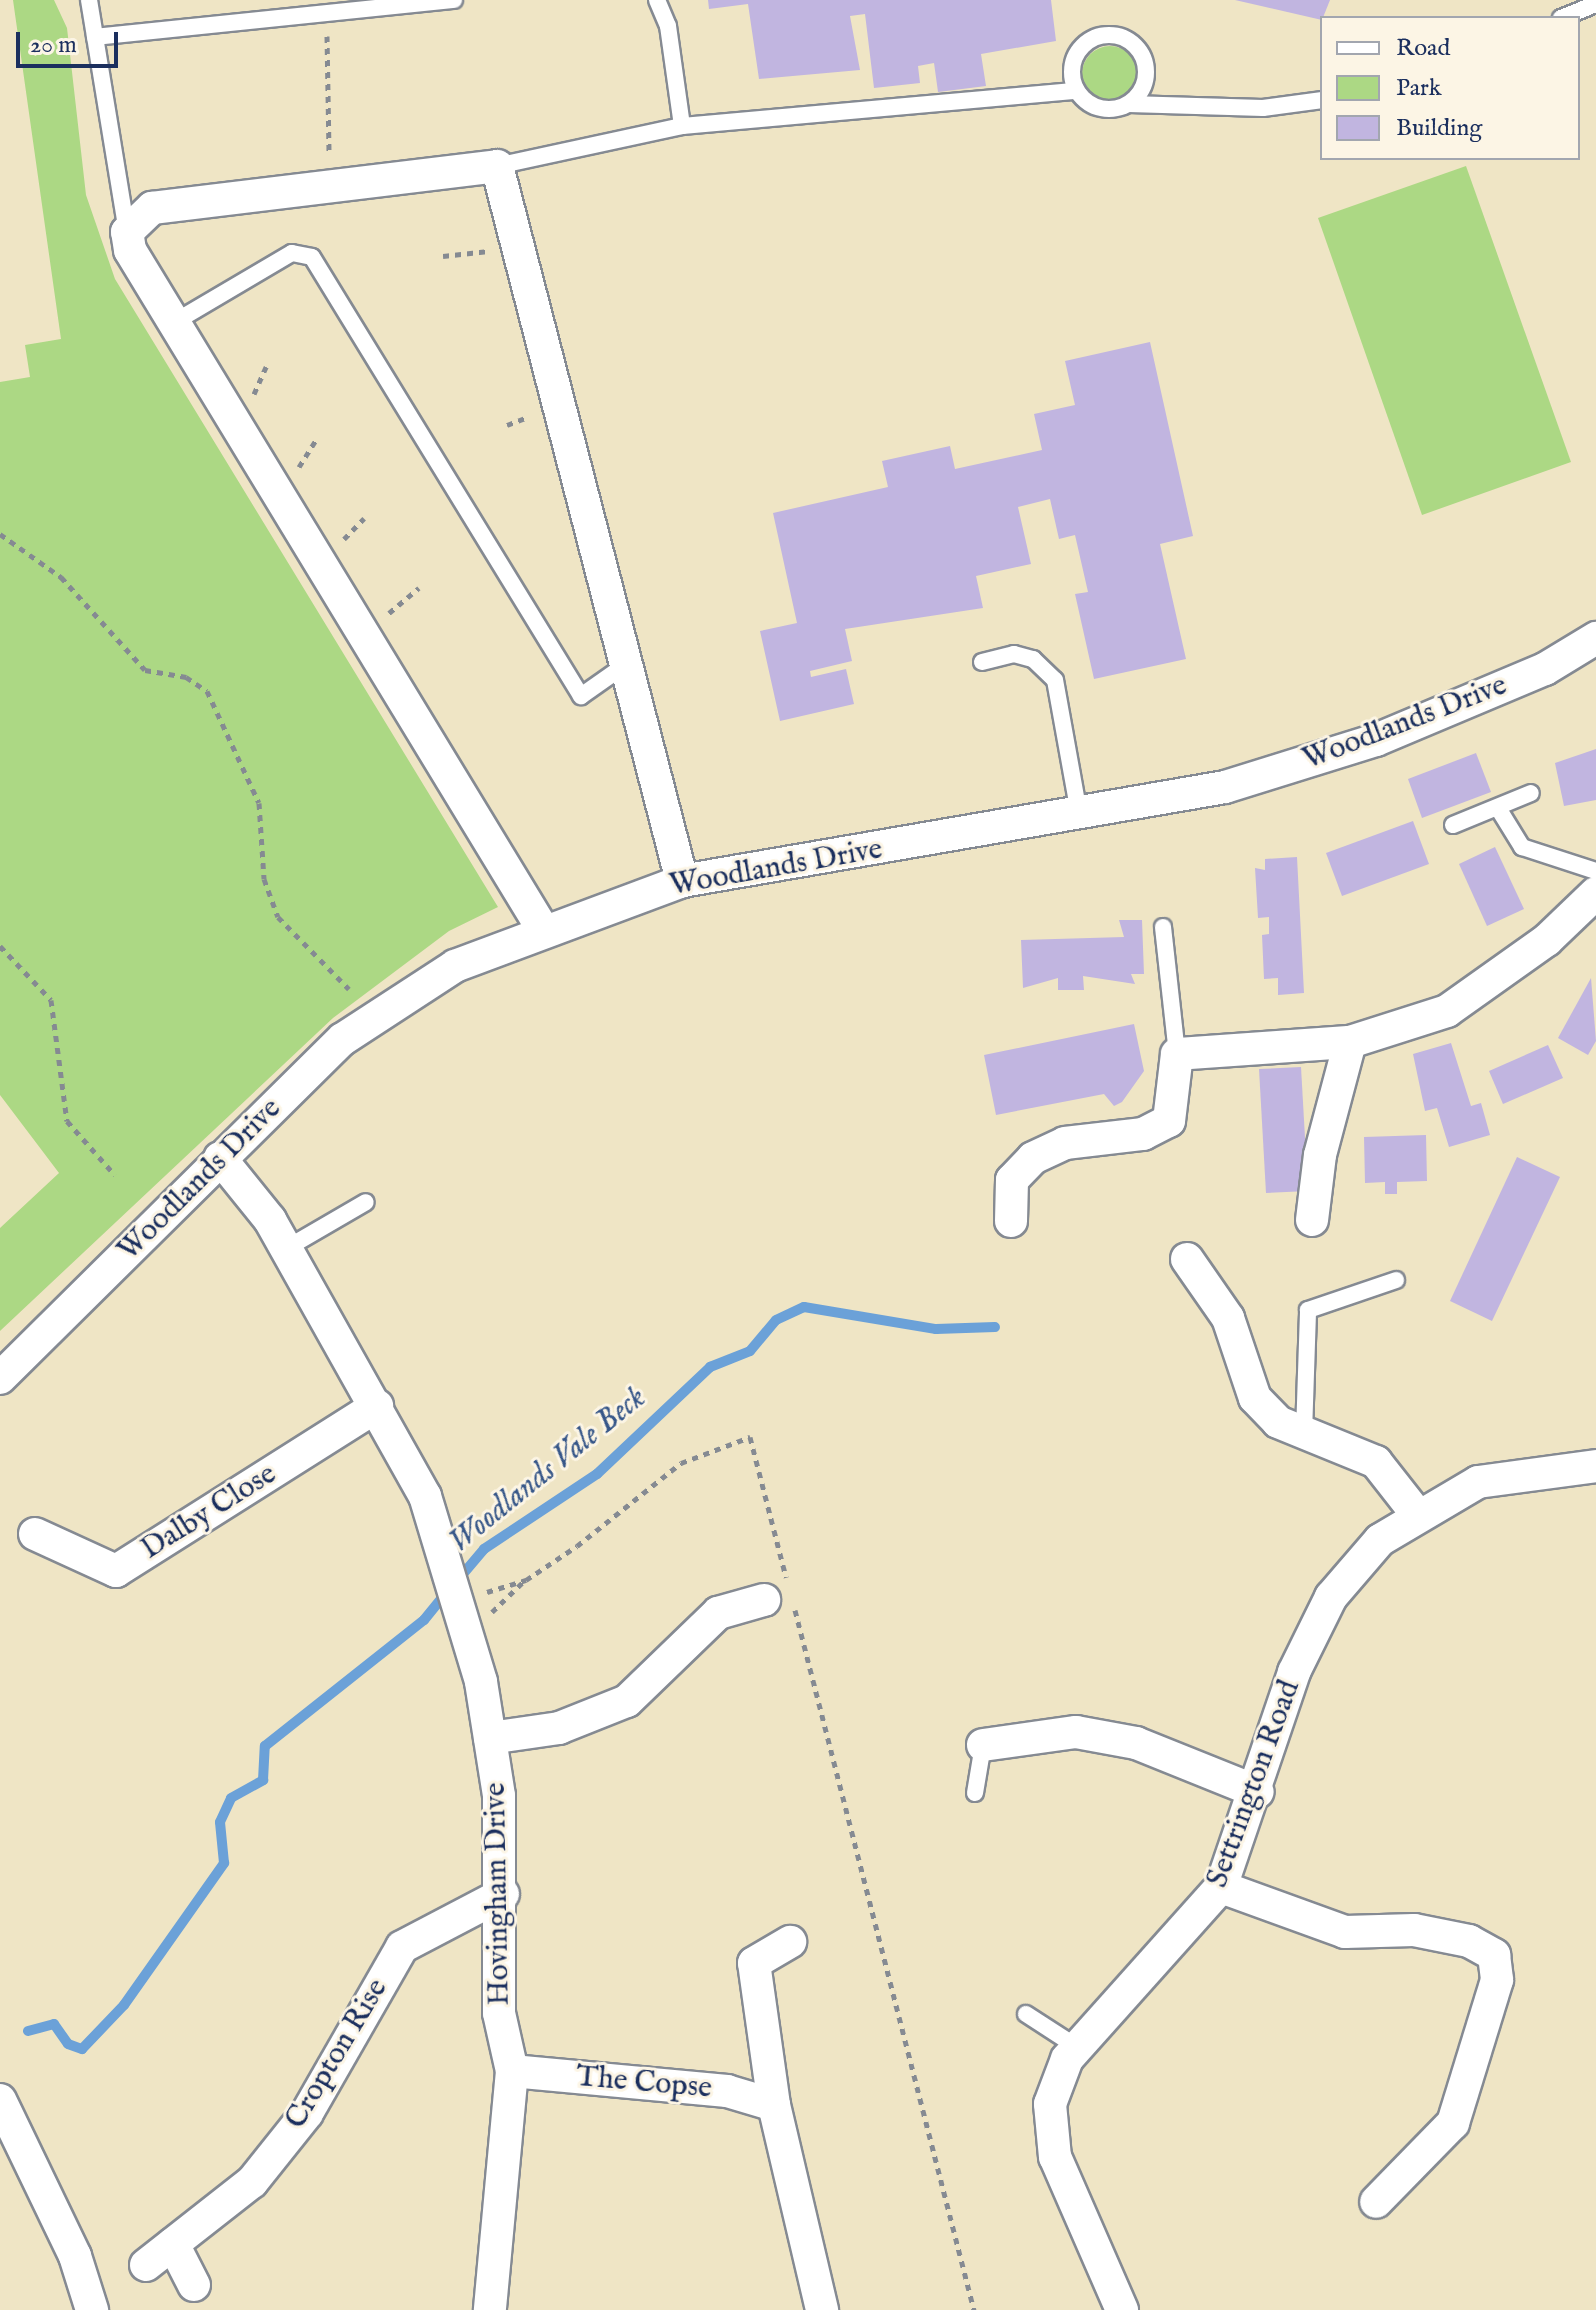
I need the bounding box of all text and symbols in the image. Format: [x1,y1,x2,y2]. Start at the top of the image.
scale bar [20,16,122,66]
legend [1320,16,1580,160]
text: 20 m [30,30,77,61]
text: Road [1396,33,1450,64]
text: Park [1396,73,1442,104]
text: Building [1396,113,1482,144]
street label: Woodlands Drive [1298,668,1512,778]
street label: Woodlands Drive [667,832,885,904]
street label: Woodlands Drive [111,1091,289,1269]
water label: Woodlands Vale Beck [442,1380,654,1562]
street label: Dalby Close [135,1456,283,1568]
street label: Settrington Road [1200,1676,1308,1892]
street label: Hovingham Drive [478,1782,518,2006]
street label: Cropton Rise [278,1972,396,2136]
street label: The Copse [575,2059,713,2107]

